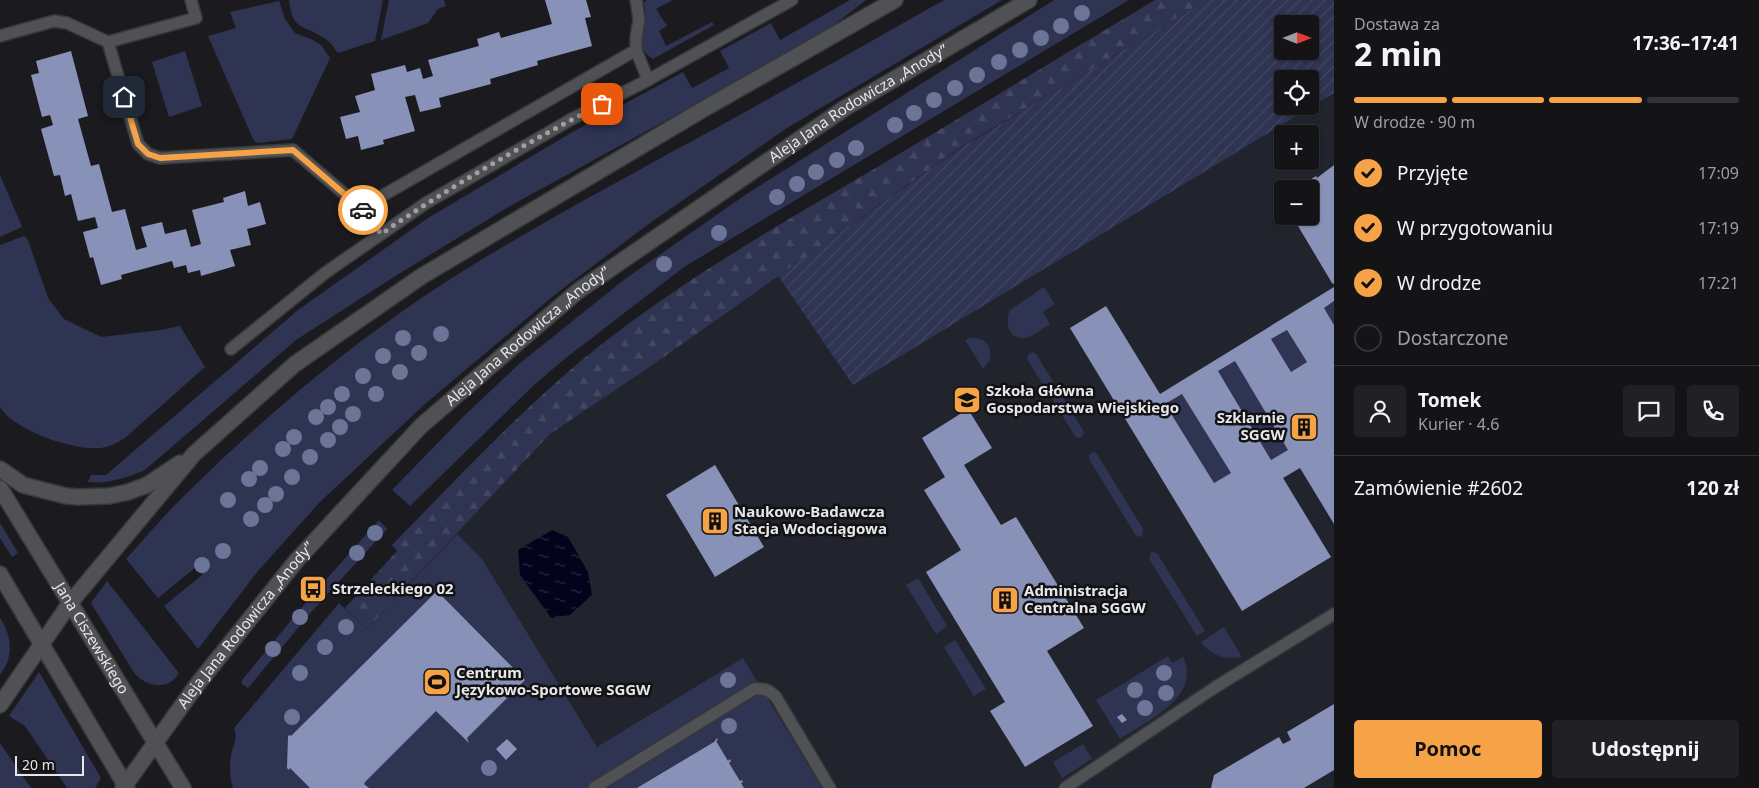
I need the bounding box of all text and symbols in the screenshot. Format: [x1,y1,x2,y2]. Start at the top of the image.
text: Dostawa za [1354,13,1440,35]
north arrow [1274,15,1319,60]
map controls [1274,15,1319,225]
text: 17:36–17:41 [1632,30,1739,56]
text: 2 min [1354,32,1442,75]
street label: Aleja Jana Rodowicza „Anody” [764,39,952,166]
button: locate [1274,70,1319,115]
pin [103,76,145,118]
icon: home [110,83,138,111]
pin [581,83,623,125]
icon: bag [588,90,616,118]
text: W drodze · 90 m [1354,111,1475,133]
button: + [1274,125,1319,170]
icon: check [1354,159,1382,187]
text: Przyjęte [1397,160,1468,186]
text: 17:09 [1698,162,1739,184]
button: − [1274,180,1319,225]
courier [338,185,388,235]
icon: car [349,196,377,224]
icon: check [1354,214,1382,242]
text: W przygotowaniu [1397,215,1553,241]
text: 17:19 [1698,217,1739,239]
street label: Aleja Jana Rodowicza „Anody” [441,261,614,410]
icon: check [1354,269,1382,297]
text: W drodze [1397,270,1482,296]
text: 17:21 [1698,272,1739,294]
text: Dostarczone [1397,325,1508,351]
place label: Szkoła Główna Gospodarstwa Wiejskiego [986,380,1179,417]
school or university icon: Szkoła Główna Gospodarstwa Wiejskiego [952,385,982,415]
button: person [1354,385,1406,437]
button: chat [1623,385,1675,437]
button: phone [1687,385,1739,437]
text: Tomek [1418,387,1481,413]
place label: Szklarnie SGGW [1217,407,1285,444]
building icon: Szklarnie SGGW [1289,412,1319,442]
text: Kurier · 4.6 [1418,413,1499,435]
text: Zamówienie #2602 [1354,475,1523,501]
text: 120 zł [1686,475,1739,501]
place label: Naukowo-Badawcza Stacja Wodociągowa [734,501,887,538]
building icon: Naukowo-Badawcza Stacja Wodociągowa [700,506,730,536]
street label: Aleja Jana Rodowicza „Anody” [172,537,318,712]
bus stop icon: Strzeleckiego 02 [298,574,328,604]
street label: Jana Ciszewskiego [50,576,134,697]
place label: Strzeleckiego 02 [332,578,454,598]
place label: Administracja Centralna SGGW [1024,580,1146,617]
building icon: Administracja Centralna SGGW [990,585,1020,615]
place label: Centrum Językowo-Sportowe SGGW [454,662,651,699]
sports icon: Centrum Językowo-Sportowe SGGW [422,667,452,697]
button: Pomoc [1354,720,1542,778]
button: Udostępnij [1552,720,1739,778]
scale bar [15,753,84,776]
text: 20 m [22,755,55,774]

